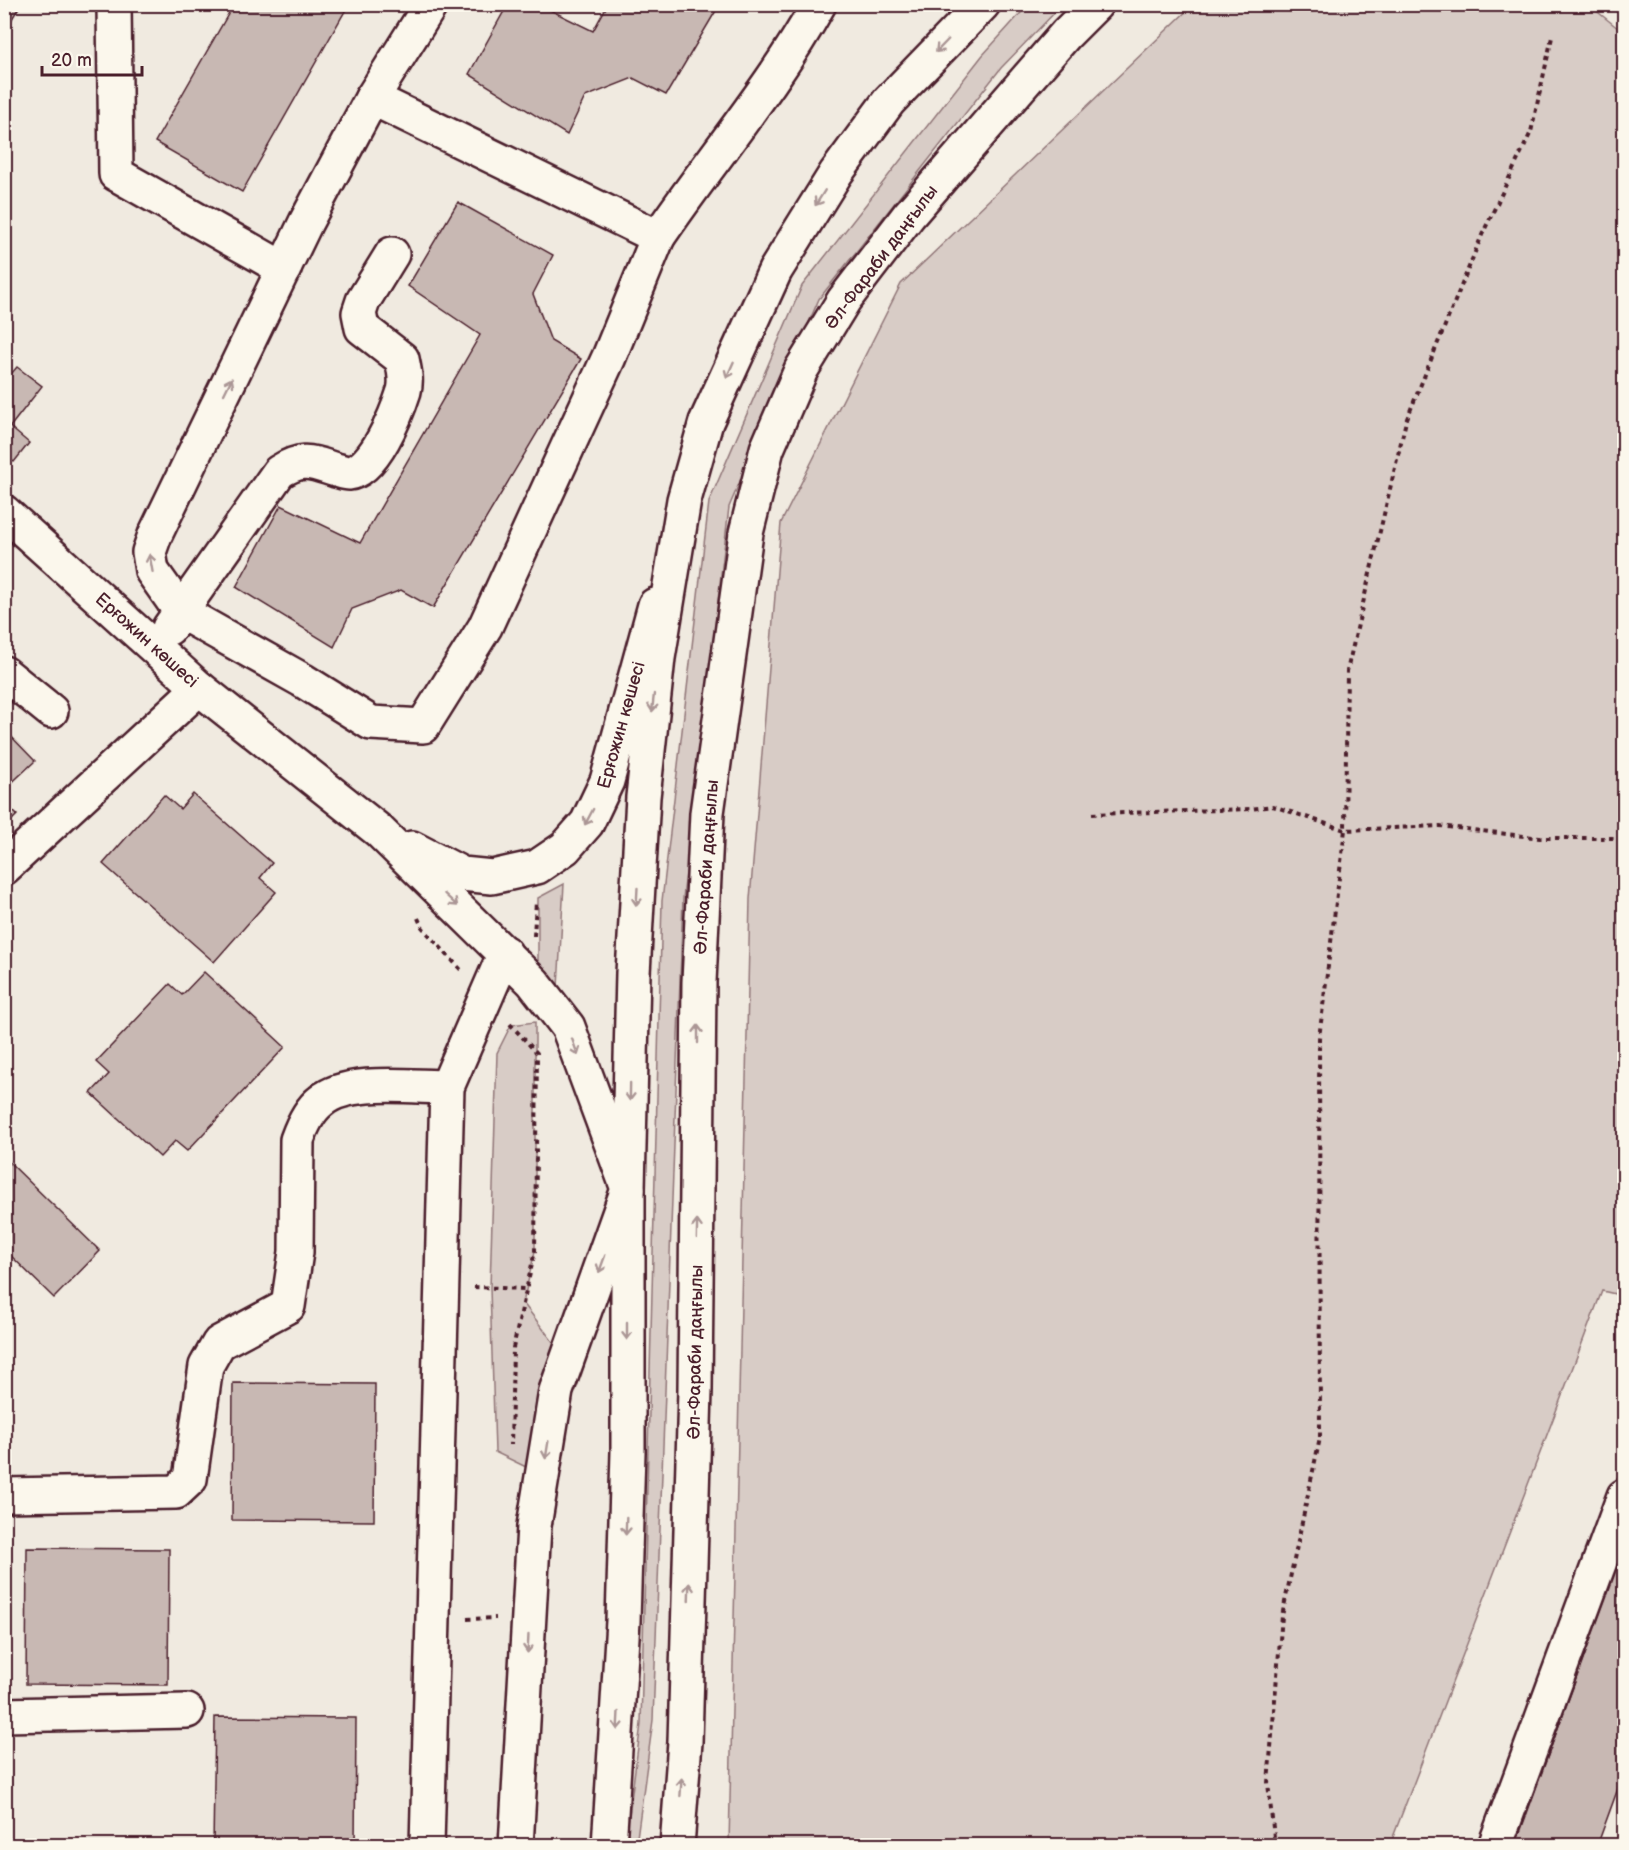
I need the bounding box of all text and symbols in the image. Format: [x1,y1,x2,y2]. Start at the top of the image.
scale bar [42,39,142,77]
one-way arrow [934,39,949,54]
text: 20 m [51,50,92,71]
street label: Әл-Фараби даңғылы [820,181,942,333]
one-way arrow [814,189,826,206]
one-way arrow [723,361,735,379]
one-way arrow [222,377,234,395]
one-way arrow [145,553,156,573]
street label: Ерғожин көшесі [91,589,202,692]
street label: Ерғожин көшесі [593,659,650,791]
one-way arrow [647,692,658,712]
street label: Әл-Фараби даңғылы [690,779,723,955]
one-way arrow [583,807,595,825]
one-way arrow [632,886,643,906]
one-way arrow [443,892,458,907]
one-way arrow [692,1025,704,1045]
one-way arrow [571,1037,582,1056]
one-way arrow [625,1081,636,1101]
one-way arrow [691,1220,703,1240]
one-way arrow [595,1254,606,1272]
street label: Әл-Фараби даңғылы [683,1264,708,1440]
one-way arrow [621,1321,633,1341]
one-way arrow [541,1440,552,1459]
one-way arrow [620,1516,631,1536]
one-way arrow [684,1583,695,1603]
one-way arrow [522,1633,533,1653]
one-way arrow [612,1710,623,1730]
one-way arrow [676,1778,687,1798]

